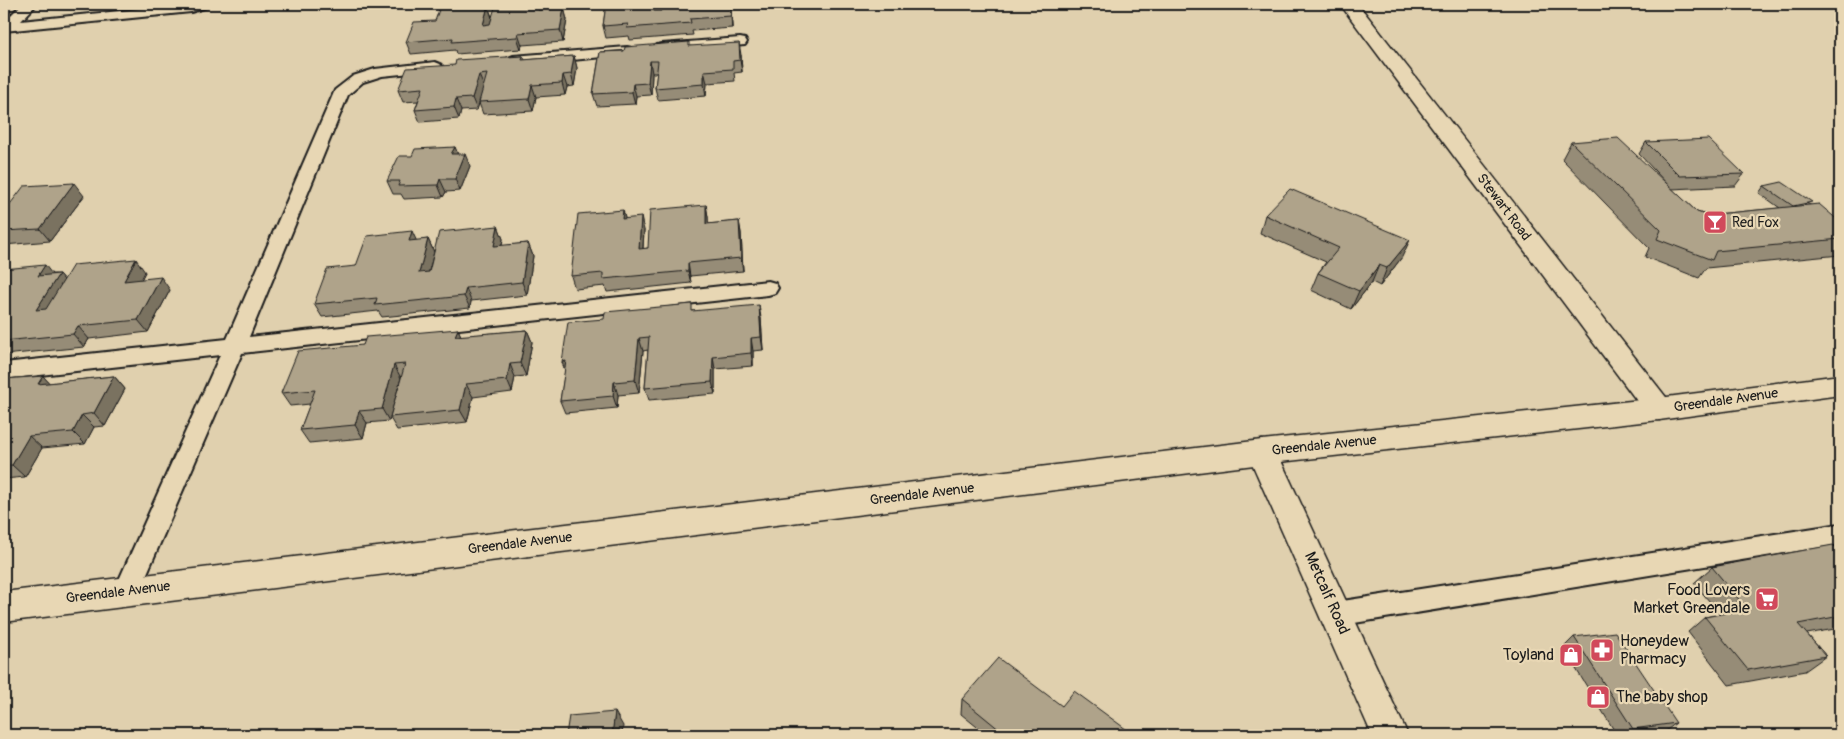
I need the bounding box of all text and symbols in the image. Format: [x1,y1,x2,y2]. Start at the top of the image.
street label: Stewart Road [1473,170,1535,244]
bar icon: Red Fox [1702,209,1728,235]
place label: Red Fox [1732,214,1779,231]
street label: Greendale Avenue [1673,384,1779,416]
street label: Greendale Avenue [1271,431,1377,459]
street label: Greendale Avenue [869,479,975,509]
street label: Greendale Avenue [467,528,573,558]
street label: Metcalf Road [1300,549,1354,637]
street label: Greendale Avenue [65,577,171,607]
place label: Food Lovers Market Greendale [1633,580,1750,618]
supermarket icon: Food Lovers Market Greendale [1754,586,1780,612]
place label: Honeydew Pharmacy [1620,631,1689,669]
pharmacy icon: Honeydew Pharmacy [1589,637,1615,663]
shop icon: Toyland [1558,642,1584,668]
place label: Toyland [1503,645,1554,665]
shop icon: The baby shop [1585,684,1611,710]
place label: The baby shop [1616,687,1708,707]

